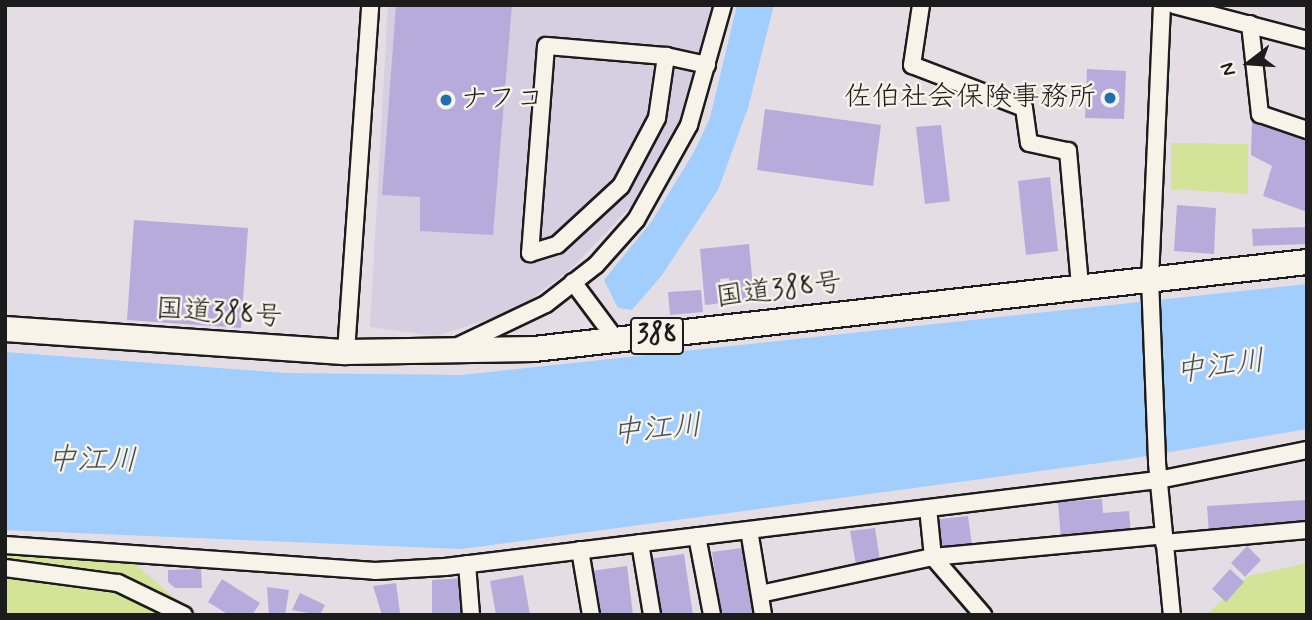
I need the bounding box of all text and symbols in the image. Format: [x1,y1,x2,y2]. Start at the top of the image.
north arrow [1214,28,1284,98]
text: N [1215,60,1242,79]
place label: 佐伯社会保険事務所 [844,81,1096,115]
place label: ナフコ [460,83,544,117]
marker: 佐伯社会保険事務所 [1102,90,1118,106]
marker: ナフコ [438,92,454,108]
street label: 国道388号 [714,267,844,315]
street label: 国道388号 [154,293,284,335]
road number: 388 [629,314,685,358]
water label: 中江川 [1173,344,1267,390]
water label: 中江川 [611,408,703,452]
water label: 中江川 [47,442,137,480]

